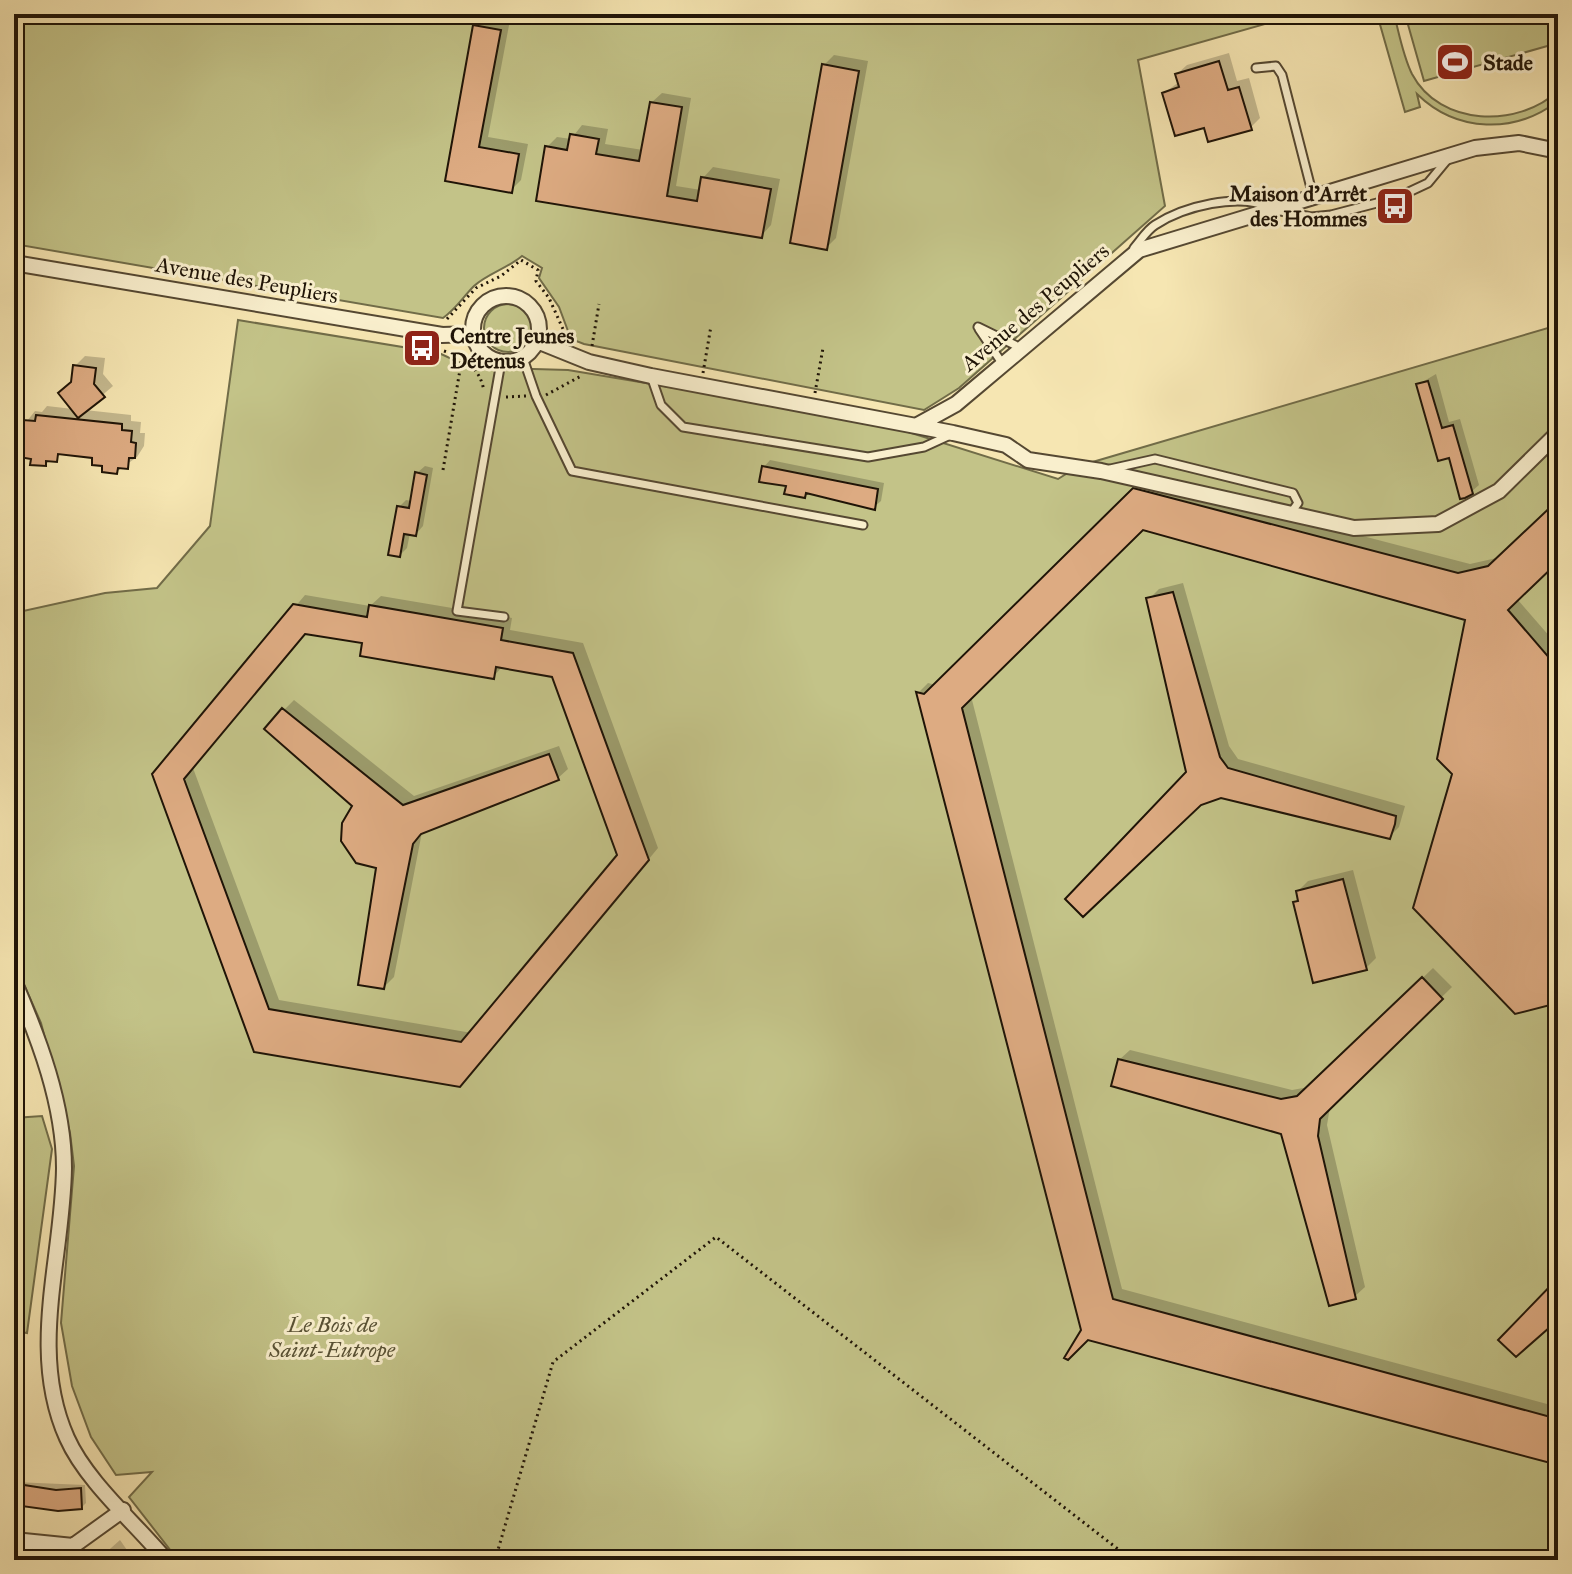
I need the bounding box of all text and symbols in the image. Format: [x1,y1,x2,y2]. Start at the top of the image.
sports icon: Stade [1434,41,1476,83]
place label: Stade [1483,49,1533,76]
place label: Maison d'Arrêt des Hommes [1229,180,1367,232]
bus stop icon: Maison d'Arrêt des Hommes [1374,185,1416,227]
street label: Avenue des Peupliers [955,237,1115,377]
street label: Avenue des Peupliers [153,250,340,309]
place label: Centre Jeunes Détenus [450,322,574,374]
bus stop icon: Centre Jeunes Détenus [401,327,443,369]
park label: Le Bois de Saint-Eutrope [268,1311,396,1363]

